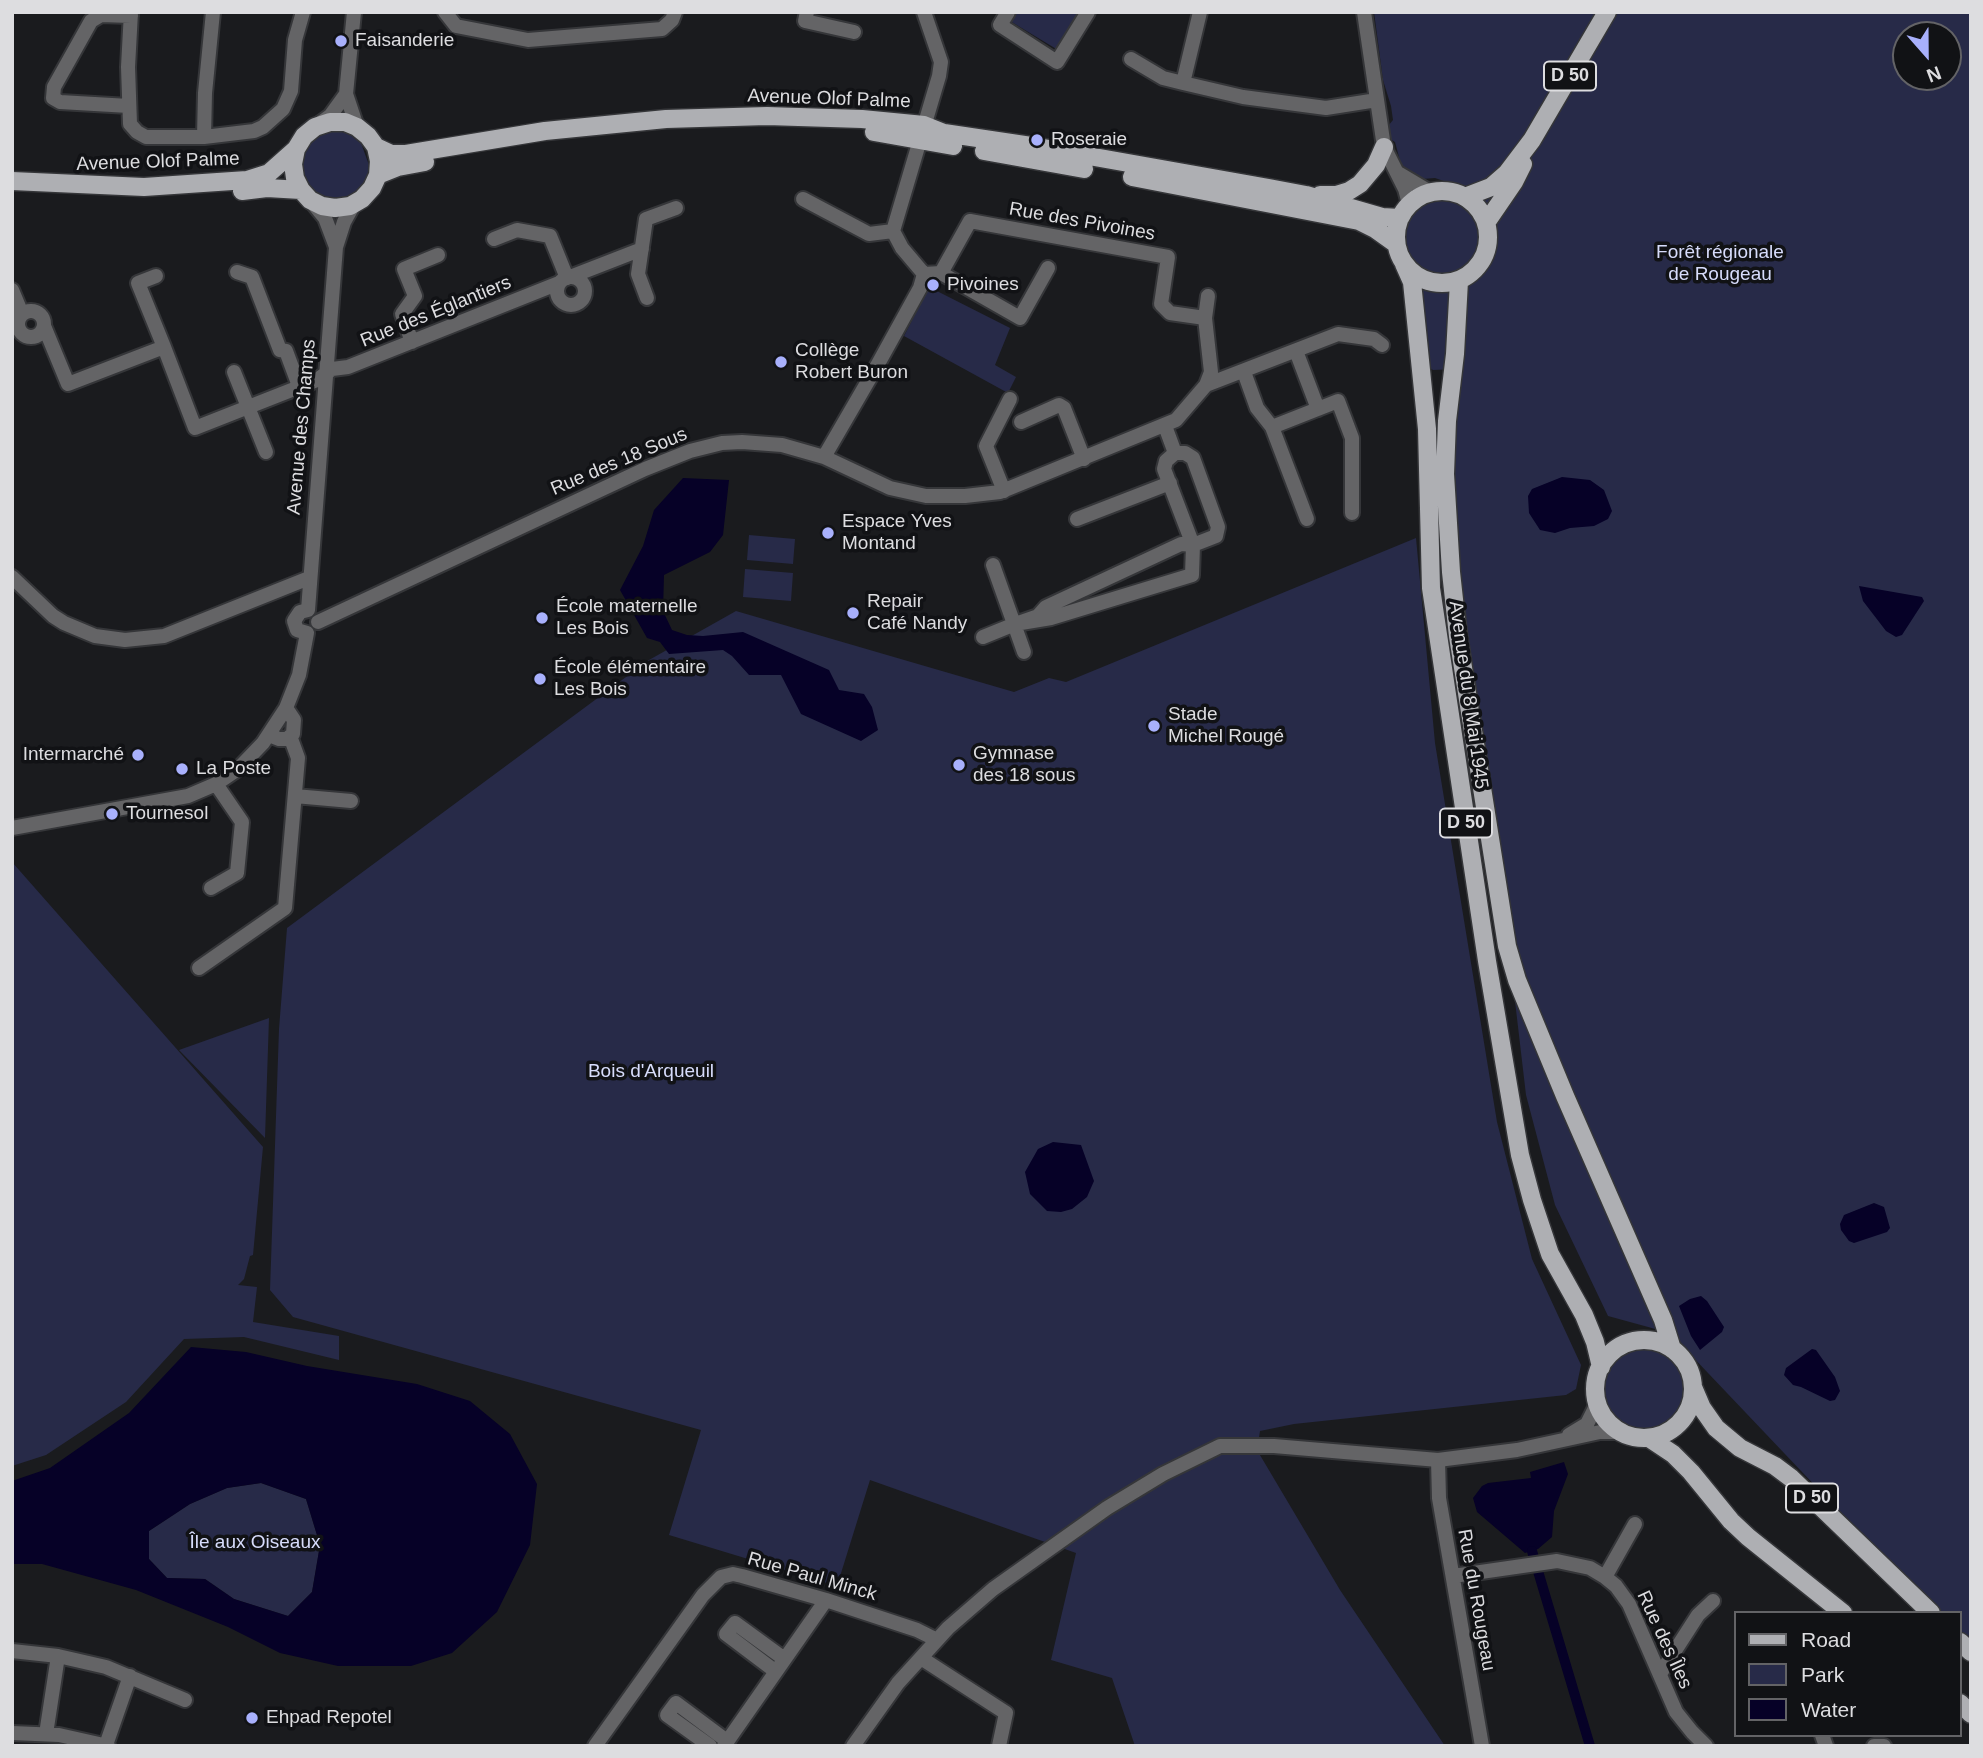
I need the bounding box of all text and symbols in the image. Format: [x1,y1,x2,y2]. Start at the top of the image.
north arrow [1892,21,1962,91]
place label: Faisanderie [355,30,454,52]
marker: Faisanderie [333,33,349,49]
road number: D 50 [1544,62,1596,90]
text: N [1924,62,1944,86]
street label: Avenue Olof Palme [747,85,911,113]
place label: Roseraie [1051,129,1127,151]
marker: Roseraie [1029,132,1045,148]
street label: Avenue Olof Palme [76,148,240,176]
street label: Rue des Pivoines [1007,198,1157,246]
park label: Forêt régionale de Rougeau [1656,242,1784,286]
street label: Rue des Églantiers [357,271,515,353]
place label: Pivoines [947,274,1019,296]
marker: Pivoines [925,277,941,293]
street label: Avenue des Champs [283,338,321,516]
place label: Collège Robert Buron [795,340,908,384]
marker: Collège Robert Buron [773,354,789,370]
street label: Rue des 18 Sous [547,423,691,501]
place label: Espace Yves Montand [842,511,952,555]
marker: Espace Yves Montand [820,525,836,541]
place label: Repair Café Nandy [867,591,967,635]
place label: École maternelle Les Bois [556,596,698,640]
street label: Avenue du 8 Mai 1945 [1444,599,1492,791]
marker: Repair Café Nandy [845,605,861,621]
marker: École maternelle Les Bois [534,610,550,626]
place label: École élémentaire Les Bois [554,657,706,701]
marker: École élémentaire Les Bois [532,671,548,687]
place label: Stade Michel Rougé [1168,704,1284,748]
marker: Stade Michel Rougé [1146,718,1162,734]
place label: Gymnase des 18 sous [973,743,1075,787]
place label: Intermarché [23,744,124,766]
marker: Intermarché [130,747,146,763]
marker: Gymnase des 18 sous [951,757,967,773]
place label: La Poste [196,758,271,780]
marker: La Poste [174,761,190,777]
place label: Tournesol [126,803,208,825]
marker: Tournesol [104,806,120,822]
road number: D 50 [1440,808,1492,838]
park label: Bois d'Arqueuil [588,1061,714,1083]
road number: D 50 [1786,1484,1838,1512]
street label: Rue du Rougeau [1452,1527,1500,1673]
park label: Île aux Oiseaux [190,1532,320,1554]
street label: Rue Paul Minck [745,1548,879,1606]
street label: Rue des Îles [1631,1587,1697,1693]
legend [1734,1611,1962,1737]
text: Road [1801,1628,1851,1651]
text: Park [1801,1663,1844,1686]
text: Water [1801,1698,1856,1721]
place label: Ehpad Repotel [266,1707,392,1729]
marker: Ehpad Repotel [244,1710,260,1726]

